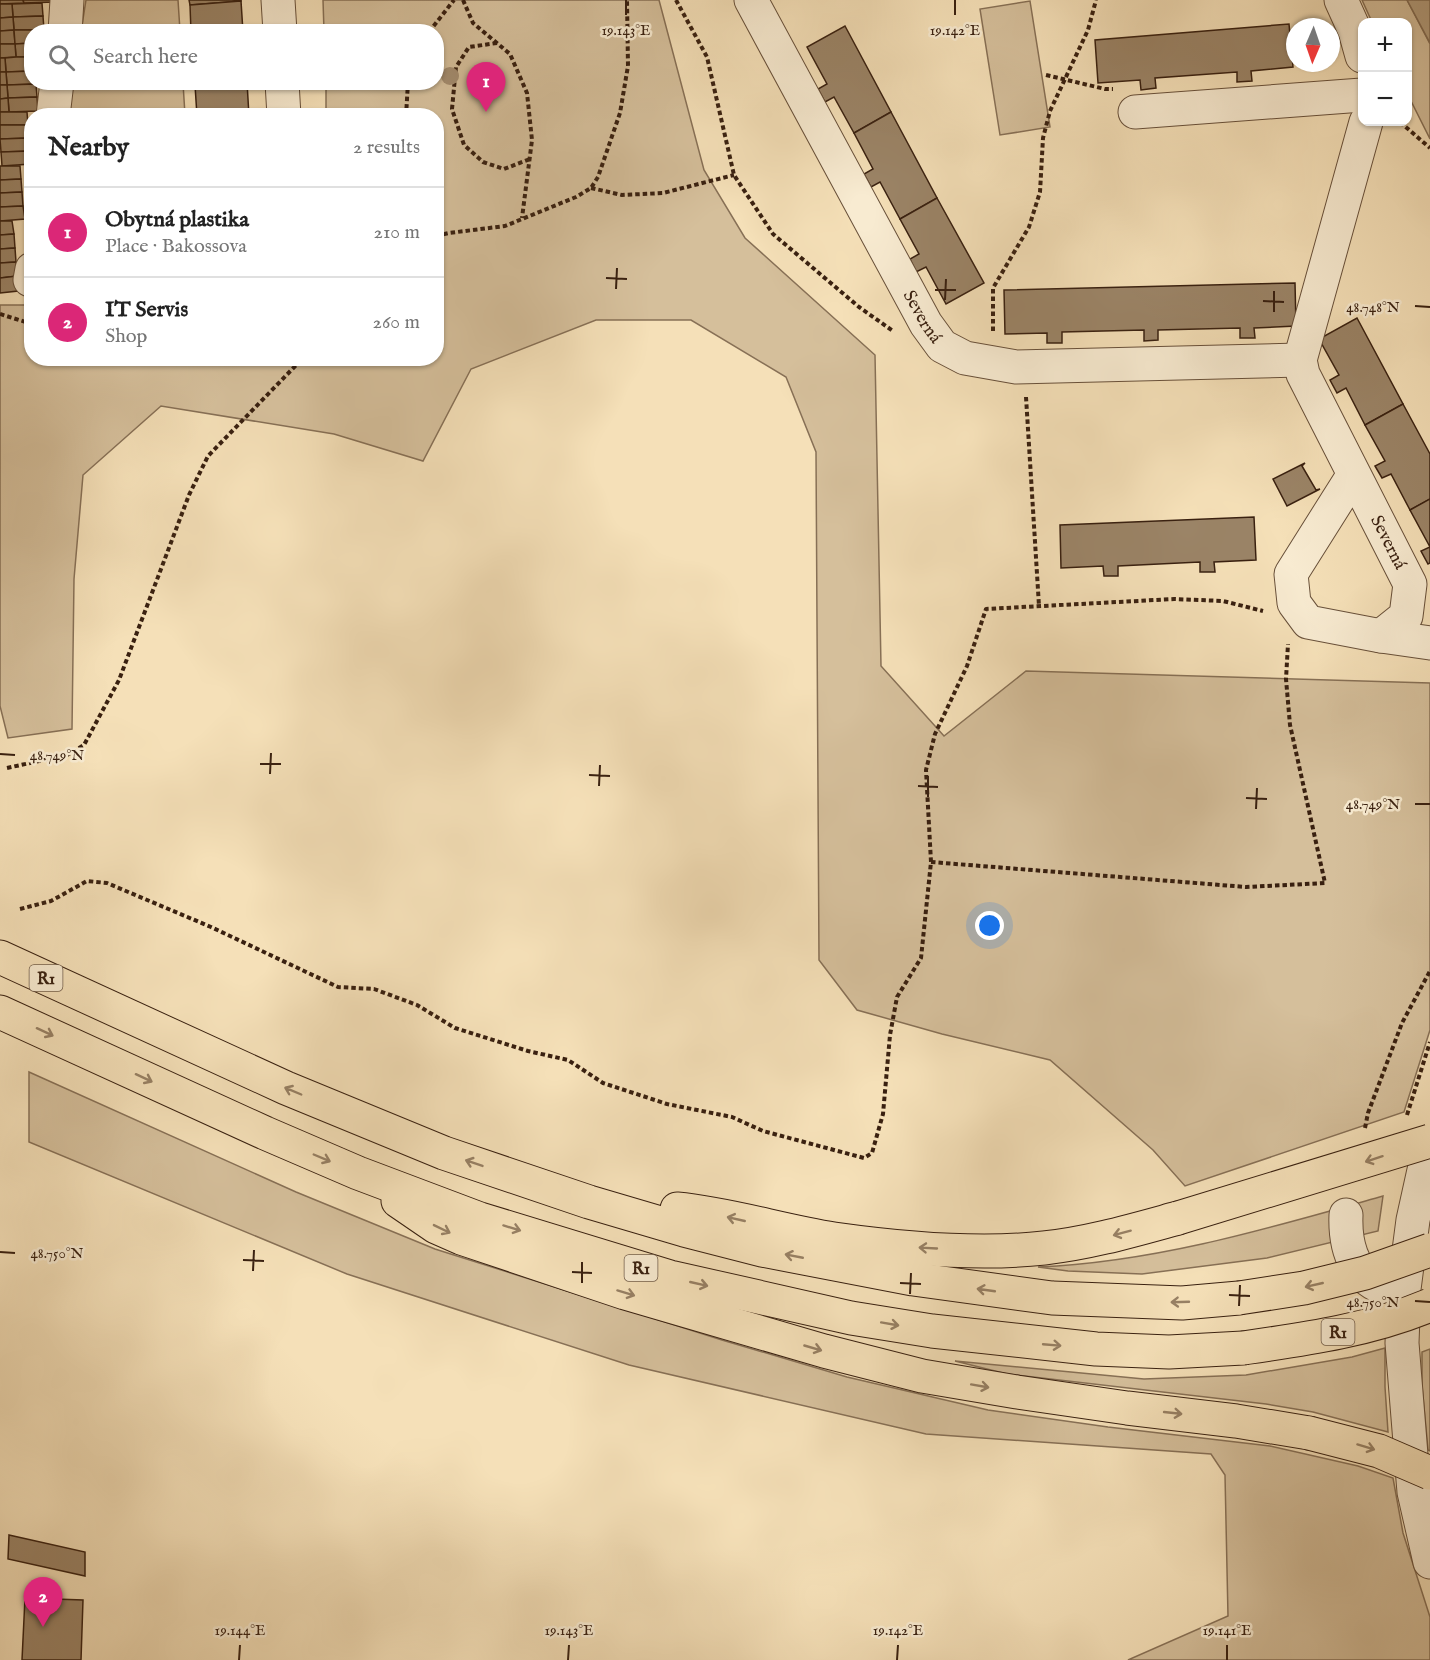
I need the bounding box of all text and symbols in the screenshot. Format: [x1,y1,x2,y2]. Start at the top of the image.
north arrow [1286,18,1340,72]
map controls [1358,18,1412,126]
button: + [1358,18,1412,72]
text: 19.143°E [601,21,651,40]
text: 19.142°E [930,21,980,40]
search box [24,24,444,90]
icon: search [45,41,78,74]
text: Search here [93,43,198,71]
pin: 1 [466,63,506,112]
button: − [1358,72,1412,126]
text: Nearby [48,131,129,164]
text: 2 results [353,135,420,160]
text: Obytná plastika [105,206,249,234]
text: 1 [64,220,71,245]
text: 210 m [374,220,420,245]
text: Place · Bakossova [105,234,247,259]
street label: Severná [897,287,946,348]
text: IT Servis [105,296,188,324]
text: 48.748°N [1346,298,1400,317]
text: 2 [63,310,72,335]
text: 260 m [373,310,420,335]
text: Shop [105,324,147,349]
street label: Severná [1364,512,1411,574]
text: 48.749°N [30,746,84,765]
text: 48.749°N [1346,795,1400,814]
your location [975,911,1004,940]
road number: R1 [30,965,63,991]
one-way arrow [36,1027,54,1039]
one-way arrow [134,1072,152,1084]
one-way arrow [284,1085,302,1096]
one-way arrow [312,1152,330,1164]
one-way arrow [1365,1154,1384,1165]
one-way arrow [465,1157,484,1168]
one-way arrow [726,1213,745,1225]
one-way arrow [433,1223,450,1235]
one-way arrow [502,1224,521,1235]
one-way arrow [1112,1228,1131,1240]
one-way arrow [919,1242,939,1253]
text: 48.750°N [30,1244,84,1263]
one-way arrow [784,1250,804,1261]
road number: R1 [624,1255,658,1281]
one-way arrow [689,1279,708,1291]
one-way arrow [1305,1280,1324,1292]
one-way arrow [976,1284,996,1295]
one-way arrow [616,1288,635,1299]
text: 48.750°N [1346,1293,1400,1312]
one-way arrow [1171,1297,1191,1308]
one-way arrow [880,1319,899,1330]
road number: R1 [1322,1319,1354,1345]
one-way arrow [1042,1340,1062,1351]
one-way arrow [803,1343,822,1354]
one-way arrow [969,1381,989,1392]
one-way arrow [1162,1408,1182,1419]
one-way arrow [1356,1442,1375,1453]
pin: 2 [24,1578,63,1627]
text: 19.144°E [215,1621,265,1640]
text: 19.143°E [544,1621,594,1640]
text: 19.142°E [873,1621,923,1640]
text: 19.141°E [1202,1621,1252,1640]

